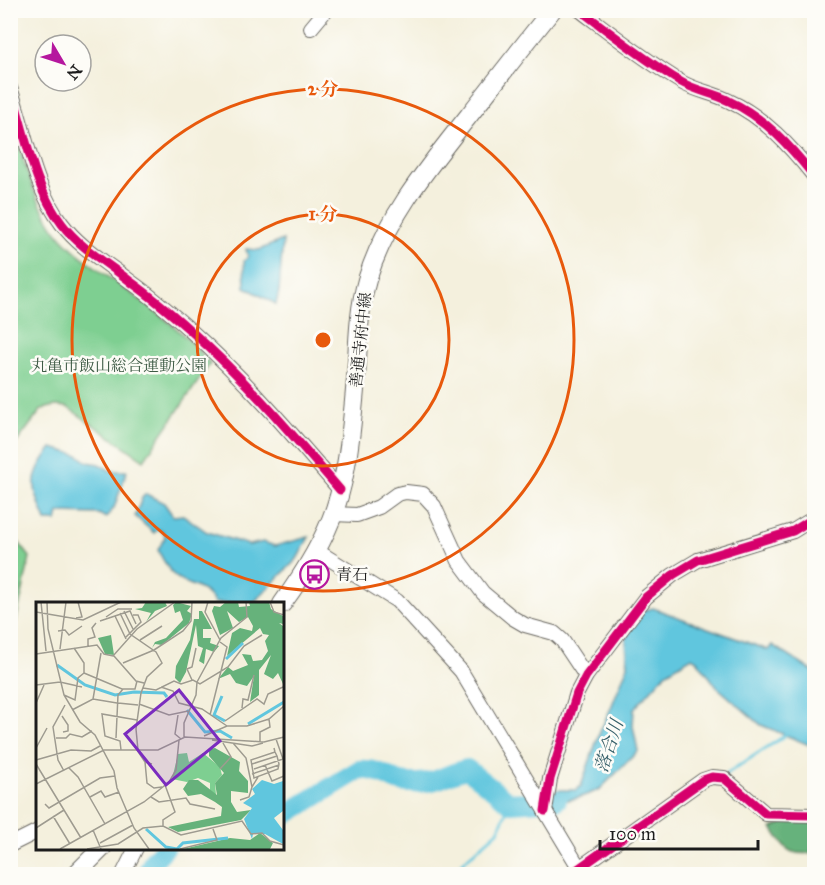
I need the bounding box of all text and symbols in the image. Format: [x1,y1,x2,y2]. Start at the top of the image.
north arrow [33,33,93,93]
text: N [62,61,86,84]
text: 2 分 [308,78,338,100]
text: 1 分 [309,203,338,225]
street label: 善通寺府中線 [346,291,375,389]
centre of rings [313,330,333,350]
park label: 丸亀市飯山総合運動公園 [31,356,207,375]
bus stop icon: 青石 [299,558,331,590]
place label: 青石 [336,565,368,584]
inset map [36,602,284,849]
water label: 落合川 [590,715,628,775]
scale bar [600,813,758,851]
text: 100 m [609,823,656,845]

